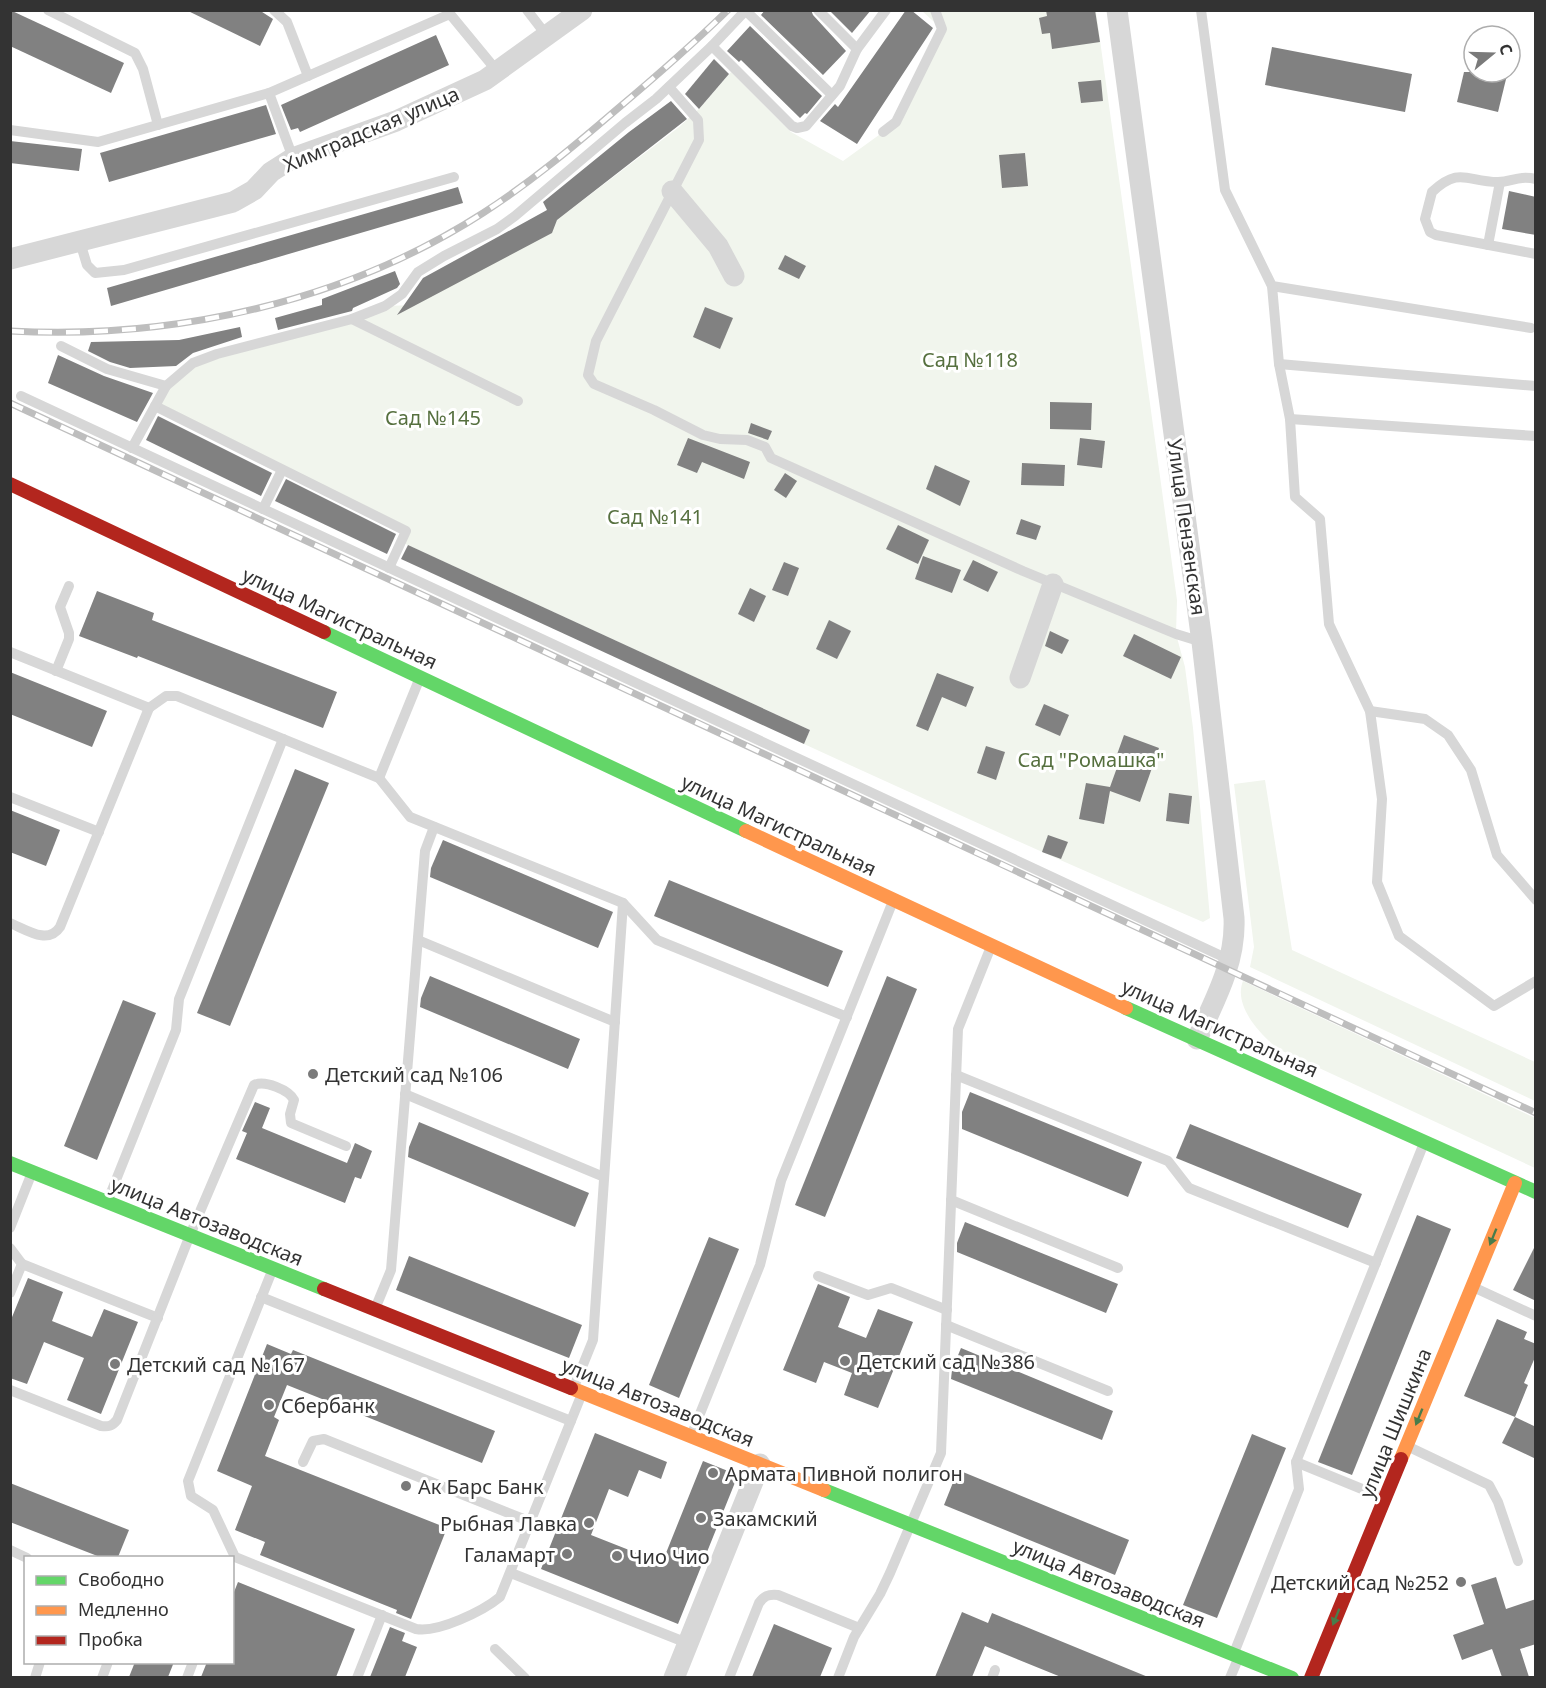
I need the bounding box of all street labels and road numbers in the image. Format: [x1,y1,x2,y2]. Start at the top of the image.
street label: Химградская улица [279,80,463,178]
street label: Улица Пензенская [1161,437,1213,617]
street label: улица Магистральная [238,561,442,675]
street label: улица Магистральная [677,768,881,882]
street label: улица Магистральная [1118,972,1322,1084]
street label: улица Автозаводская [107,1170,307,1272]
street label: улица Шишкина [1353,1344,1437,1502]
street label: улица Автозаводская [558,1351,758,1453]
street label: улица Автозаводская [1009,1532,1209,1634]

